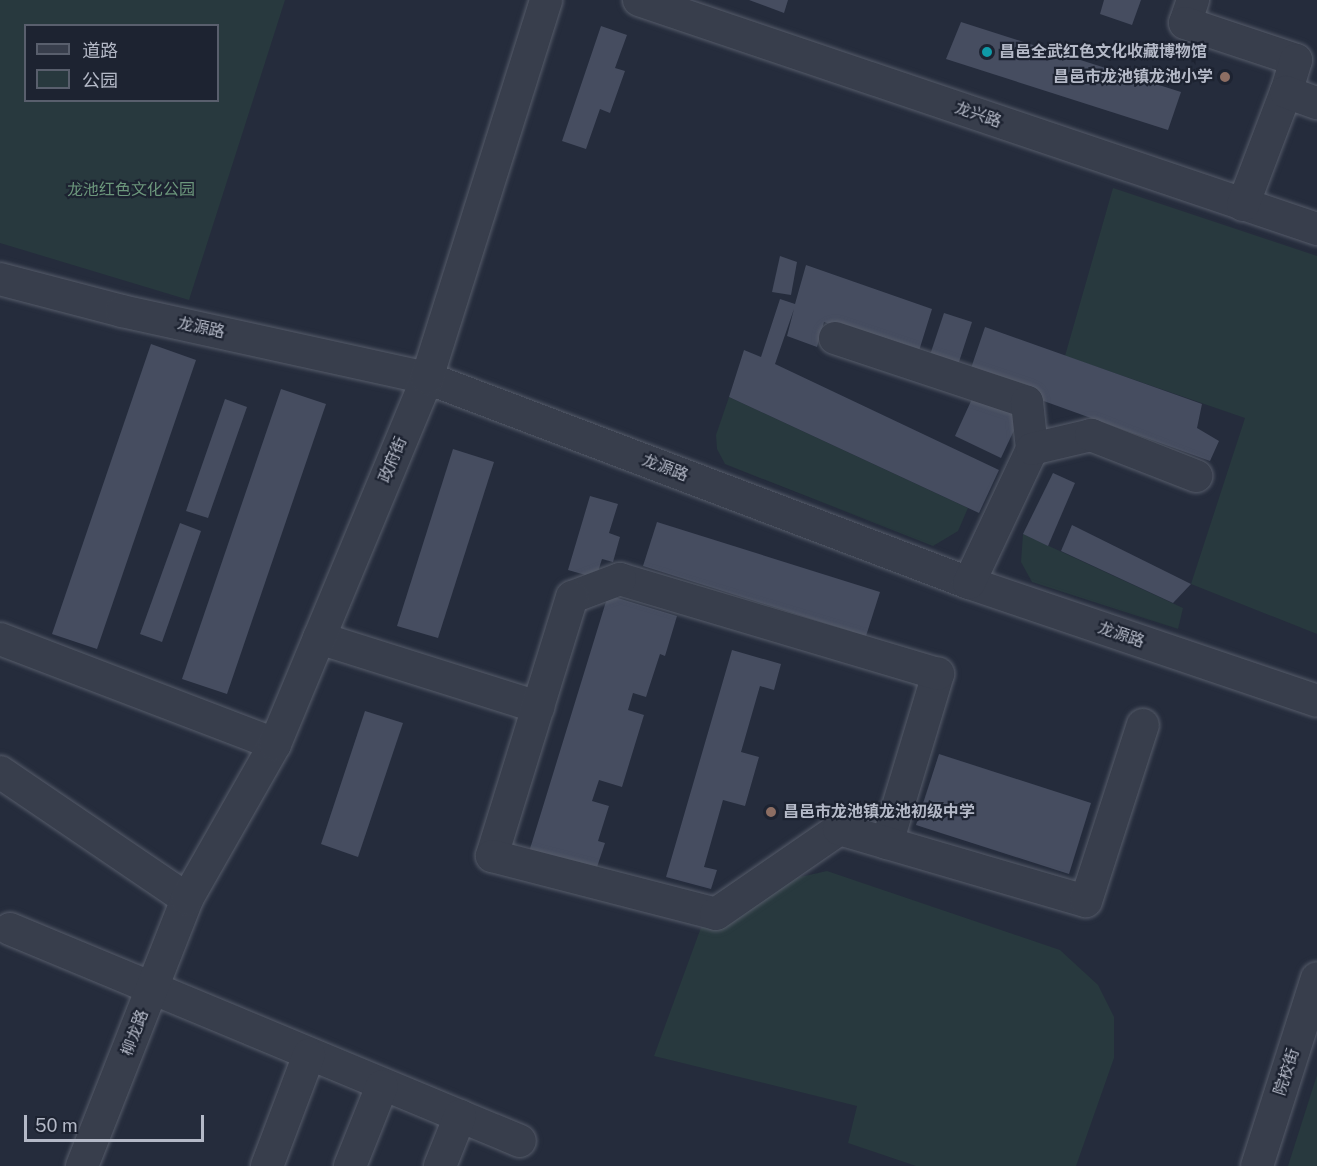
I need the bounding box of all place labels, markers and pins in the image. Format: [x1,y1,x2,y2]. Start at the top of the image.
place label: 昌邑全武红色文化收藏博物馆 [999,42,1207,62]
marker: 昌邑全武红色文化收藏博物馆 [980,45,994,59]
place label: 昌邑市龙池镇龙池小学 [1053,67,1213,87]
marker: 昌邑市龙池镇龙池小学 [1218,70,1232,84]
place label: 昌邑市龙池镇龙池初级中学 [783,802,975,822]
marker: 昌邑市龙池镇龙池初级中学 [764,805,778,819]

